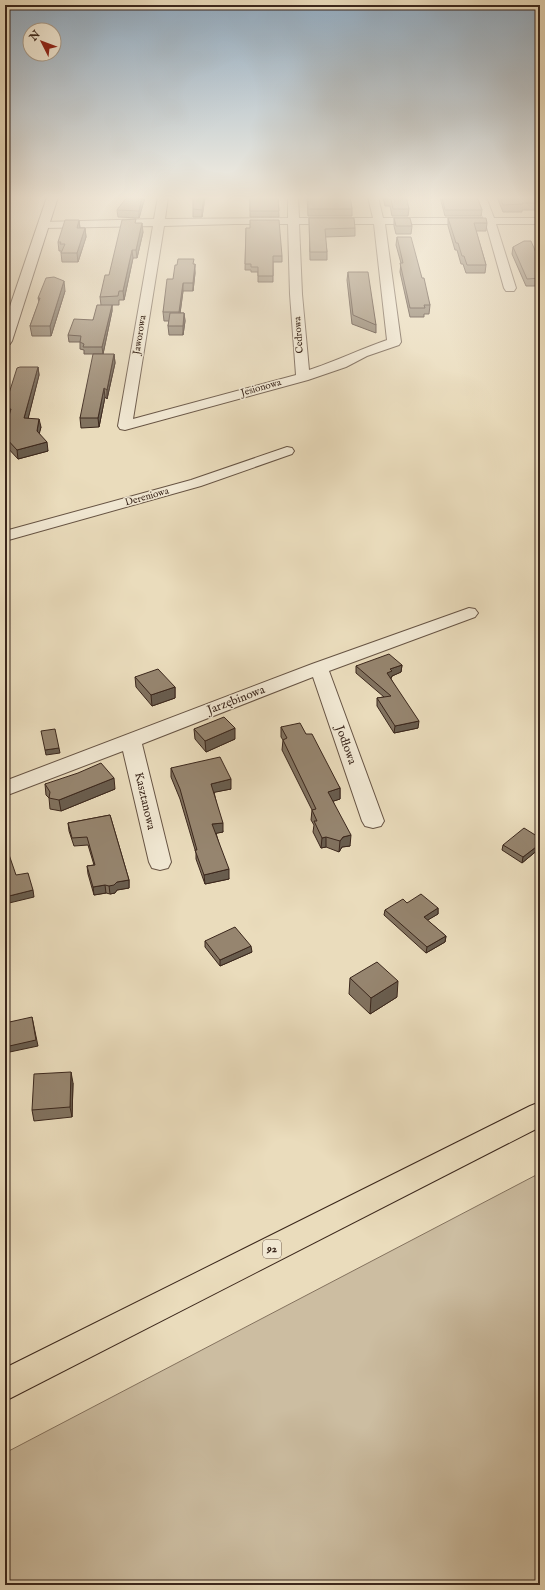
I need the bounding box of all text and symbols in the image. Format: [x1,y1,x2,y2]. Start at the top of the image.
north arrow [22,22,62,62]
text: N [26,27,44,45]
street label: Jaworowa [130,314,150,357]
street label: Cedrowa [291,315,307,354]
street label: Jesionowa [238,376,283,400]
street label: Dereniowa [124,484,171,509]
street label: Jarzębinowa [203,682,268,720]
street label: Jodłowa [330,722,360,767]
street label: Kasztanowa [131,771,159,832]
road number: 92 [263,1240,281,1258]

